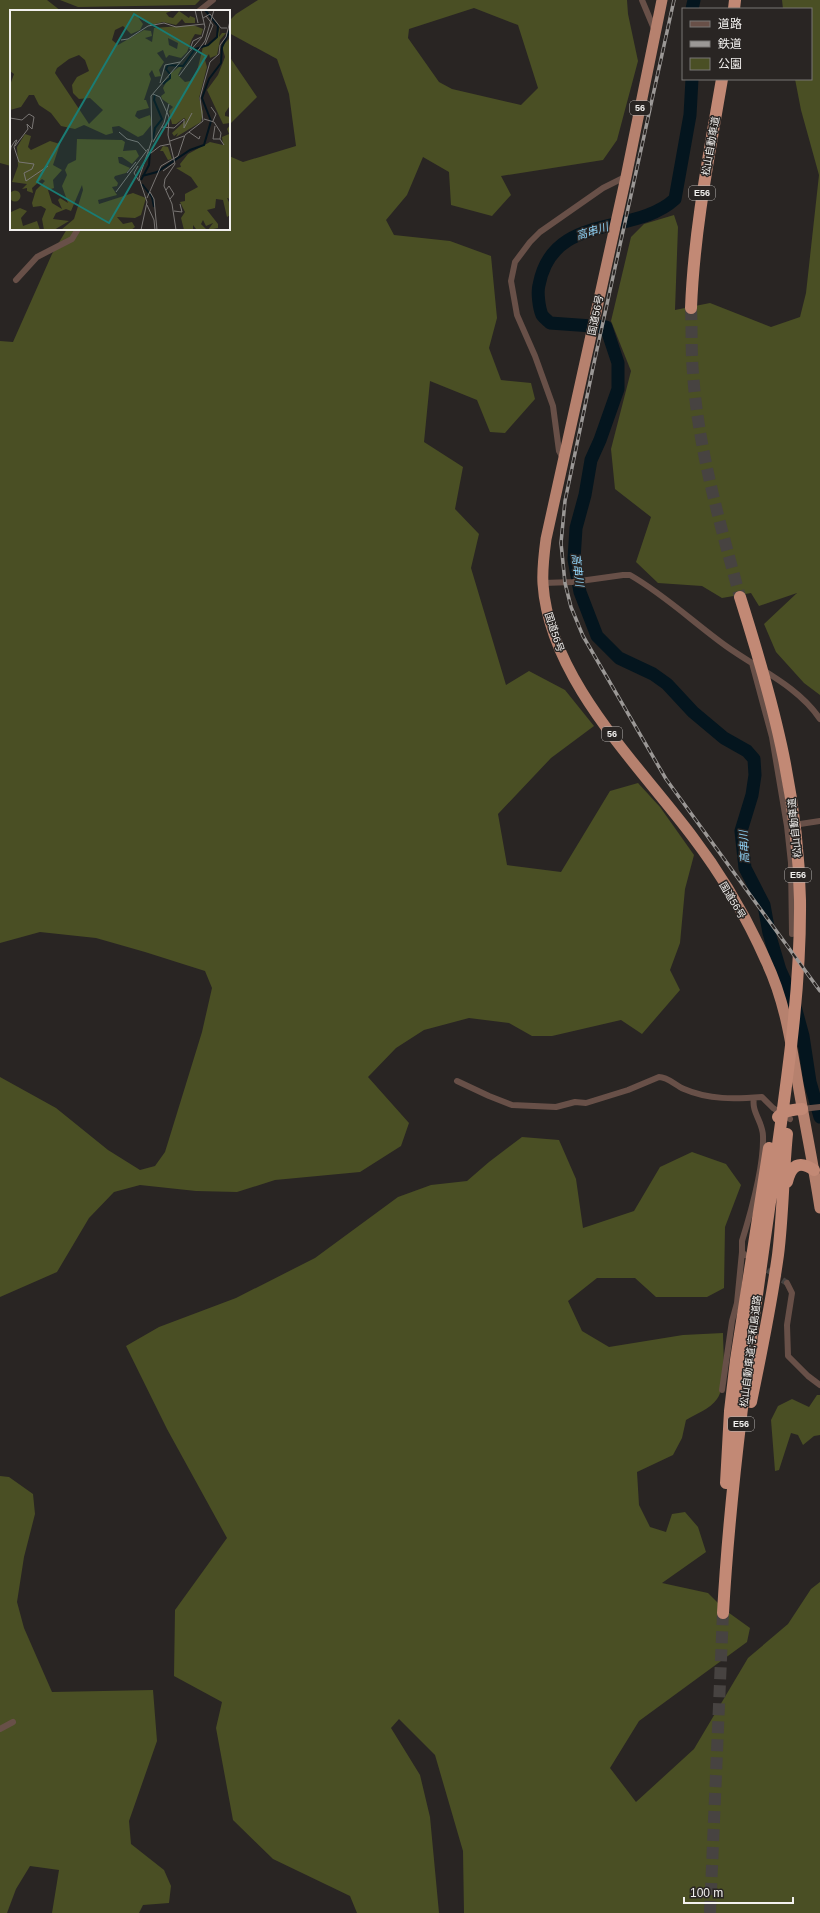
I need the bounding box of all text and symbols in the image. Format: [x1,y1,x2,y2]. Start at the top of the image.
legend [682,8,812,80]
inset map [10,10,230,230]
text: 道路 [718,17,742,31]
text: 鉄道 [718,37,742,51]
text: 公園 [718,57,742,71]
road number: 56 [630,101,650,115]
street label: 松山自動車道 [700,116,721,177]
road number: E56 [689,186,715,200]
water label: 高串川 [574,220,610,242]
street label: 国道56号 [586,294,605,336]
water label: 高串川 [570,553,586,588]
street label: 国道56号 [543,611,566,653]
road number: 56 [602,727,622,741]
street label: 松山自動車道 [786,798,803,858]
water label: 高串川 [737,829,751,864]
road number: E56 [785,868,811,882]
street label: 国道56号 [717,880,748,921]
street label: 松山自動車道;宇和島道路 [738,1294,763,1408]
road number: E56 [728,1417,754,1431]
scale bar [684,1879,793,1905]
text: 100 m [690,1886,723,1900]

